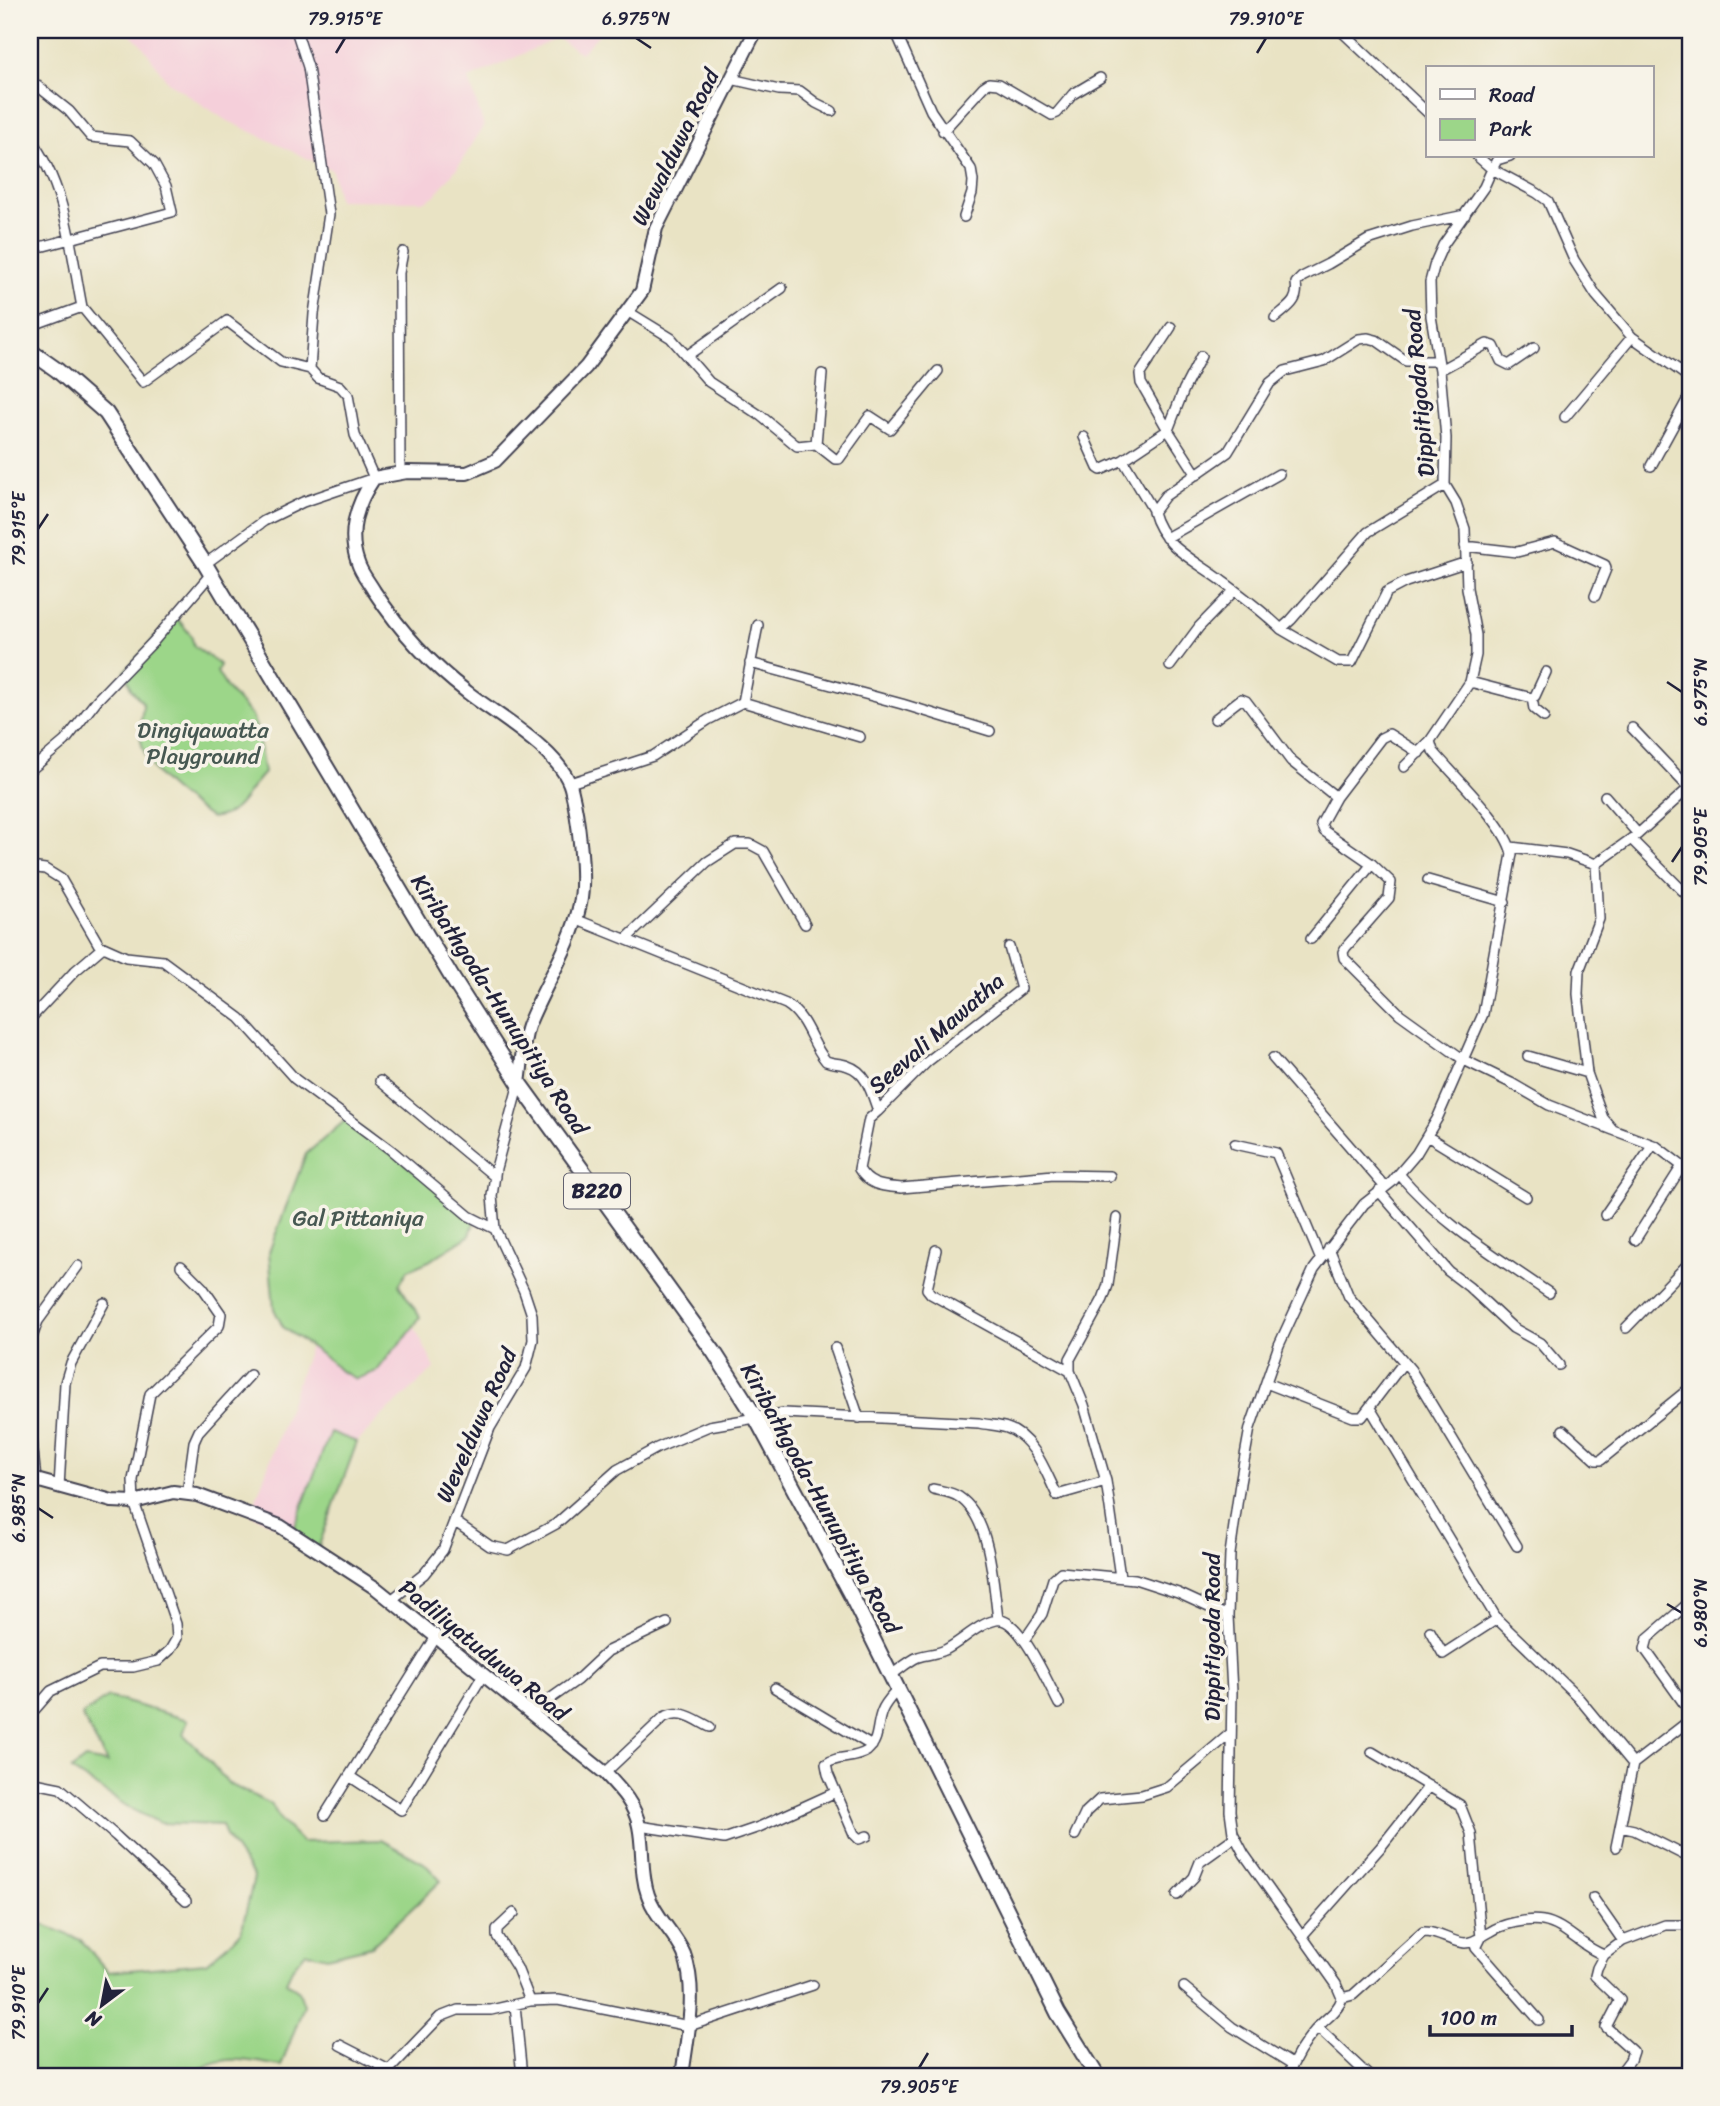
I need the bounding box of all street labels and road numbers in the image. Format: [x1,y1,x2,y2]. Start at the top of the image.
street label: Wewalduwa Road [620,60,732,233]
street label: Dippitigoda Road [1392,305,1447,479]
street label: Kiribathgoda-Hunupitiya Road [399,865,601,1145]
street label: Seevali Mawatha [858,962,1014,1105]
road number: B220 [564,1174,630,1208]
street label: Wevelduwa Road [424,1339,530,1509]
street label: Kiribathgoda-Hunupitiya Road [729,1355,913,1643]
street label: Dippitigoda Road [1192,1551,1233,1721]
street label: Padiliyatuduwa Road [389,1568,580,1734]

